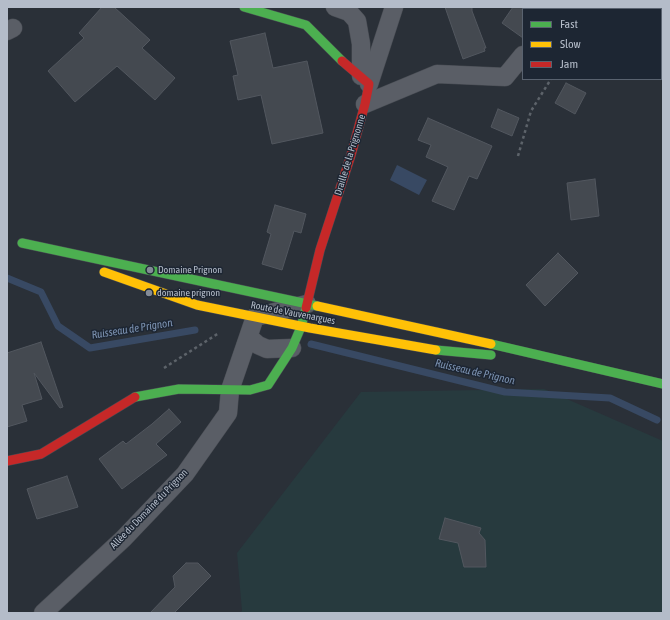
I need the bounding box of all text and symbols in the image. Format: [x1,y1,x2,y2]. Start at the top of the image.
legend [522,8,662,80]
text: Fast [560,17,578,31]
text: Slow [560,37,581,51]
text: Jam [560,57,578,71]
street label: Draille de la Prignonne [332,113,368,197]
place label: Domaine Prignon [158,264,222,276]
marker: Domaine Prignon [145,265,155,275]
place label: domaine prignon [157,287,220,299]
marker: domaine prignon [144,288,154,298]
street label: Route de Vauvenargues [250,299,336,327]
water label: Ruisseau de Prignon [91,316,173,342]
water label: Ruisseau de Prignon [434,356,516,388]
street label: Allée du Domaine du Prignon [108,467,190,551]

